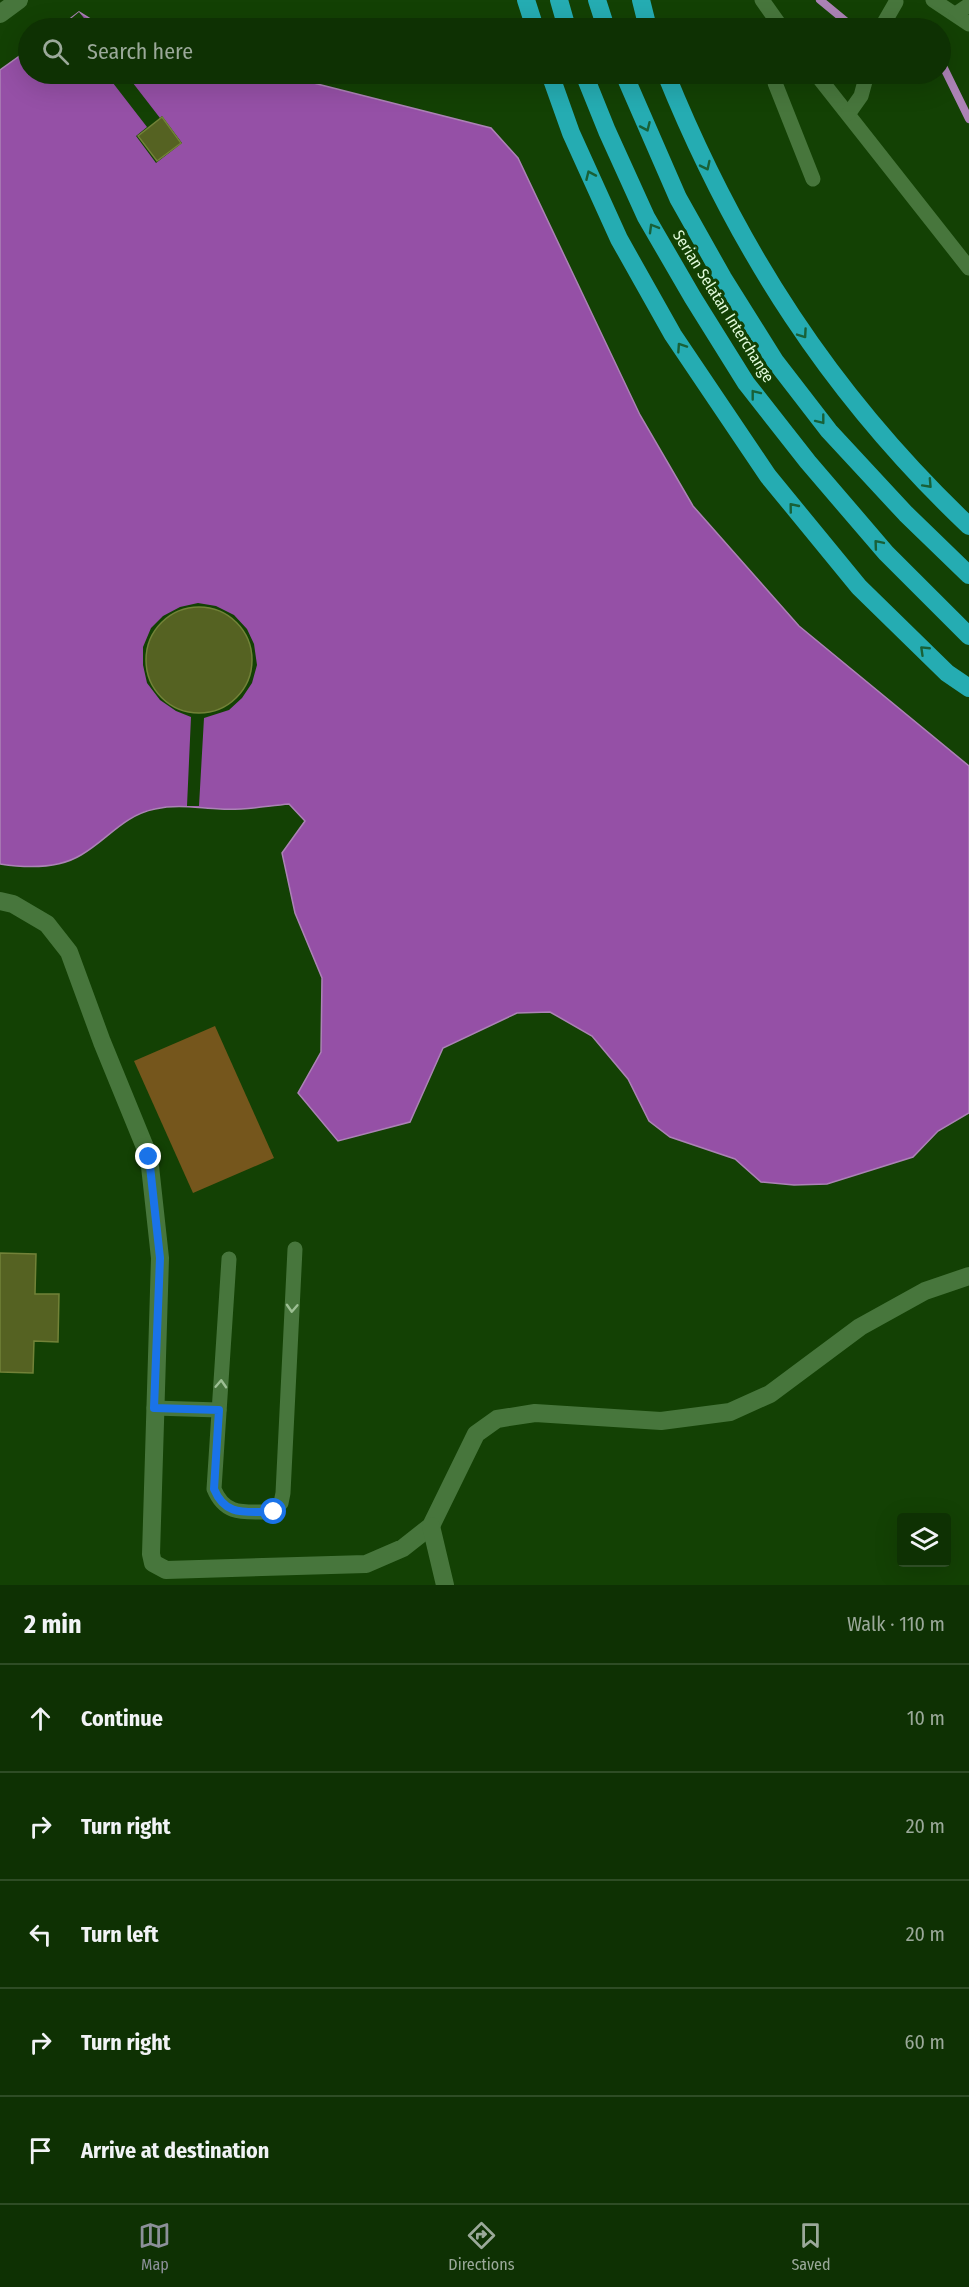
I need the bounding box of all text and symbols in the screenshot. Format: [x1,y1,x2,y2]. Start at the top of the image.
search box [18,18,951,84]
icon: search [39,35,72,68]
text: Search here [87,38,193,65]
one-way arrow [639,121,651,132]
one-way arrow [698,159,710,170]
one-way arrow [585,170,597,181]
one-way arrow [648,224,660,234]
street label: Serian Selatan Interchange [669,227,778,386]
one-way arrow [796,327,807,338]
one-way arrow [677,343,688,354]
one-way arrow [751,389,762,400]
one-way arrow [813,414,824,425]
one-way arrow [921,477,932,487]
one-way arrow [789,502,800,513]
one-way arrow [875,540,886,551]
one-way arrow [921,647,932,658]
route end [135,1143,161,1169]
one-way arrow [286,1303,299,1312]
one-way arrow [214,1379,227,1388]
route start [260,1498,286,1524]
map controls [897,1513,951,1567]
button: layers [897,1513,951,1567]
text: 2 min [24,1609,82,1640]
text: Walk · 110 m [847,1612,945,1636]
icon: ahead [24,1702,57,1735]
text: Continue [81,1705,163,1732]
text: 10 m [907,1706,945,1730]
icon: right [24,1810,57,1843]
text: Turn right [81,1813,170,1840]
text: 20 m [906,1814,945,1838]
icon: left [24,1918,57,1951]
text: Turn left [81,1921,159,1948]
text: 20 m [906,1922,945,1946]
icon: right [24,2026,57,2059]
text: Turn right [81,2029,170,2056]
text: 60 m [905,2030,945,2054]
icon: arrive [24,2134,57,2167]
text: Arrive at destination [81,2137,269,2164]
tab: Map [138,2219,171,2274]
tab: Directions [448,2219,515,2274]
tab: Saved [791,2219,831,2274]

